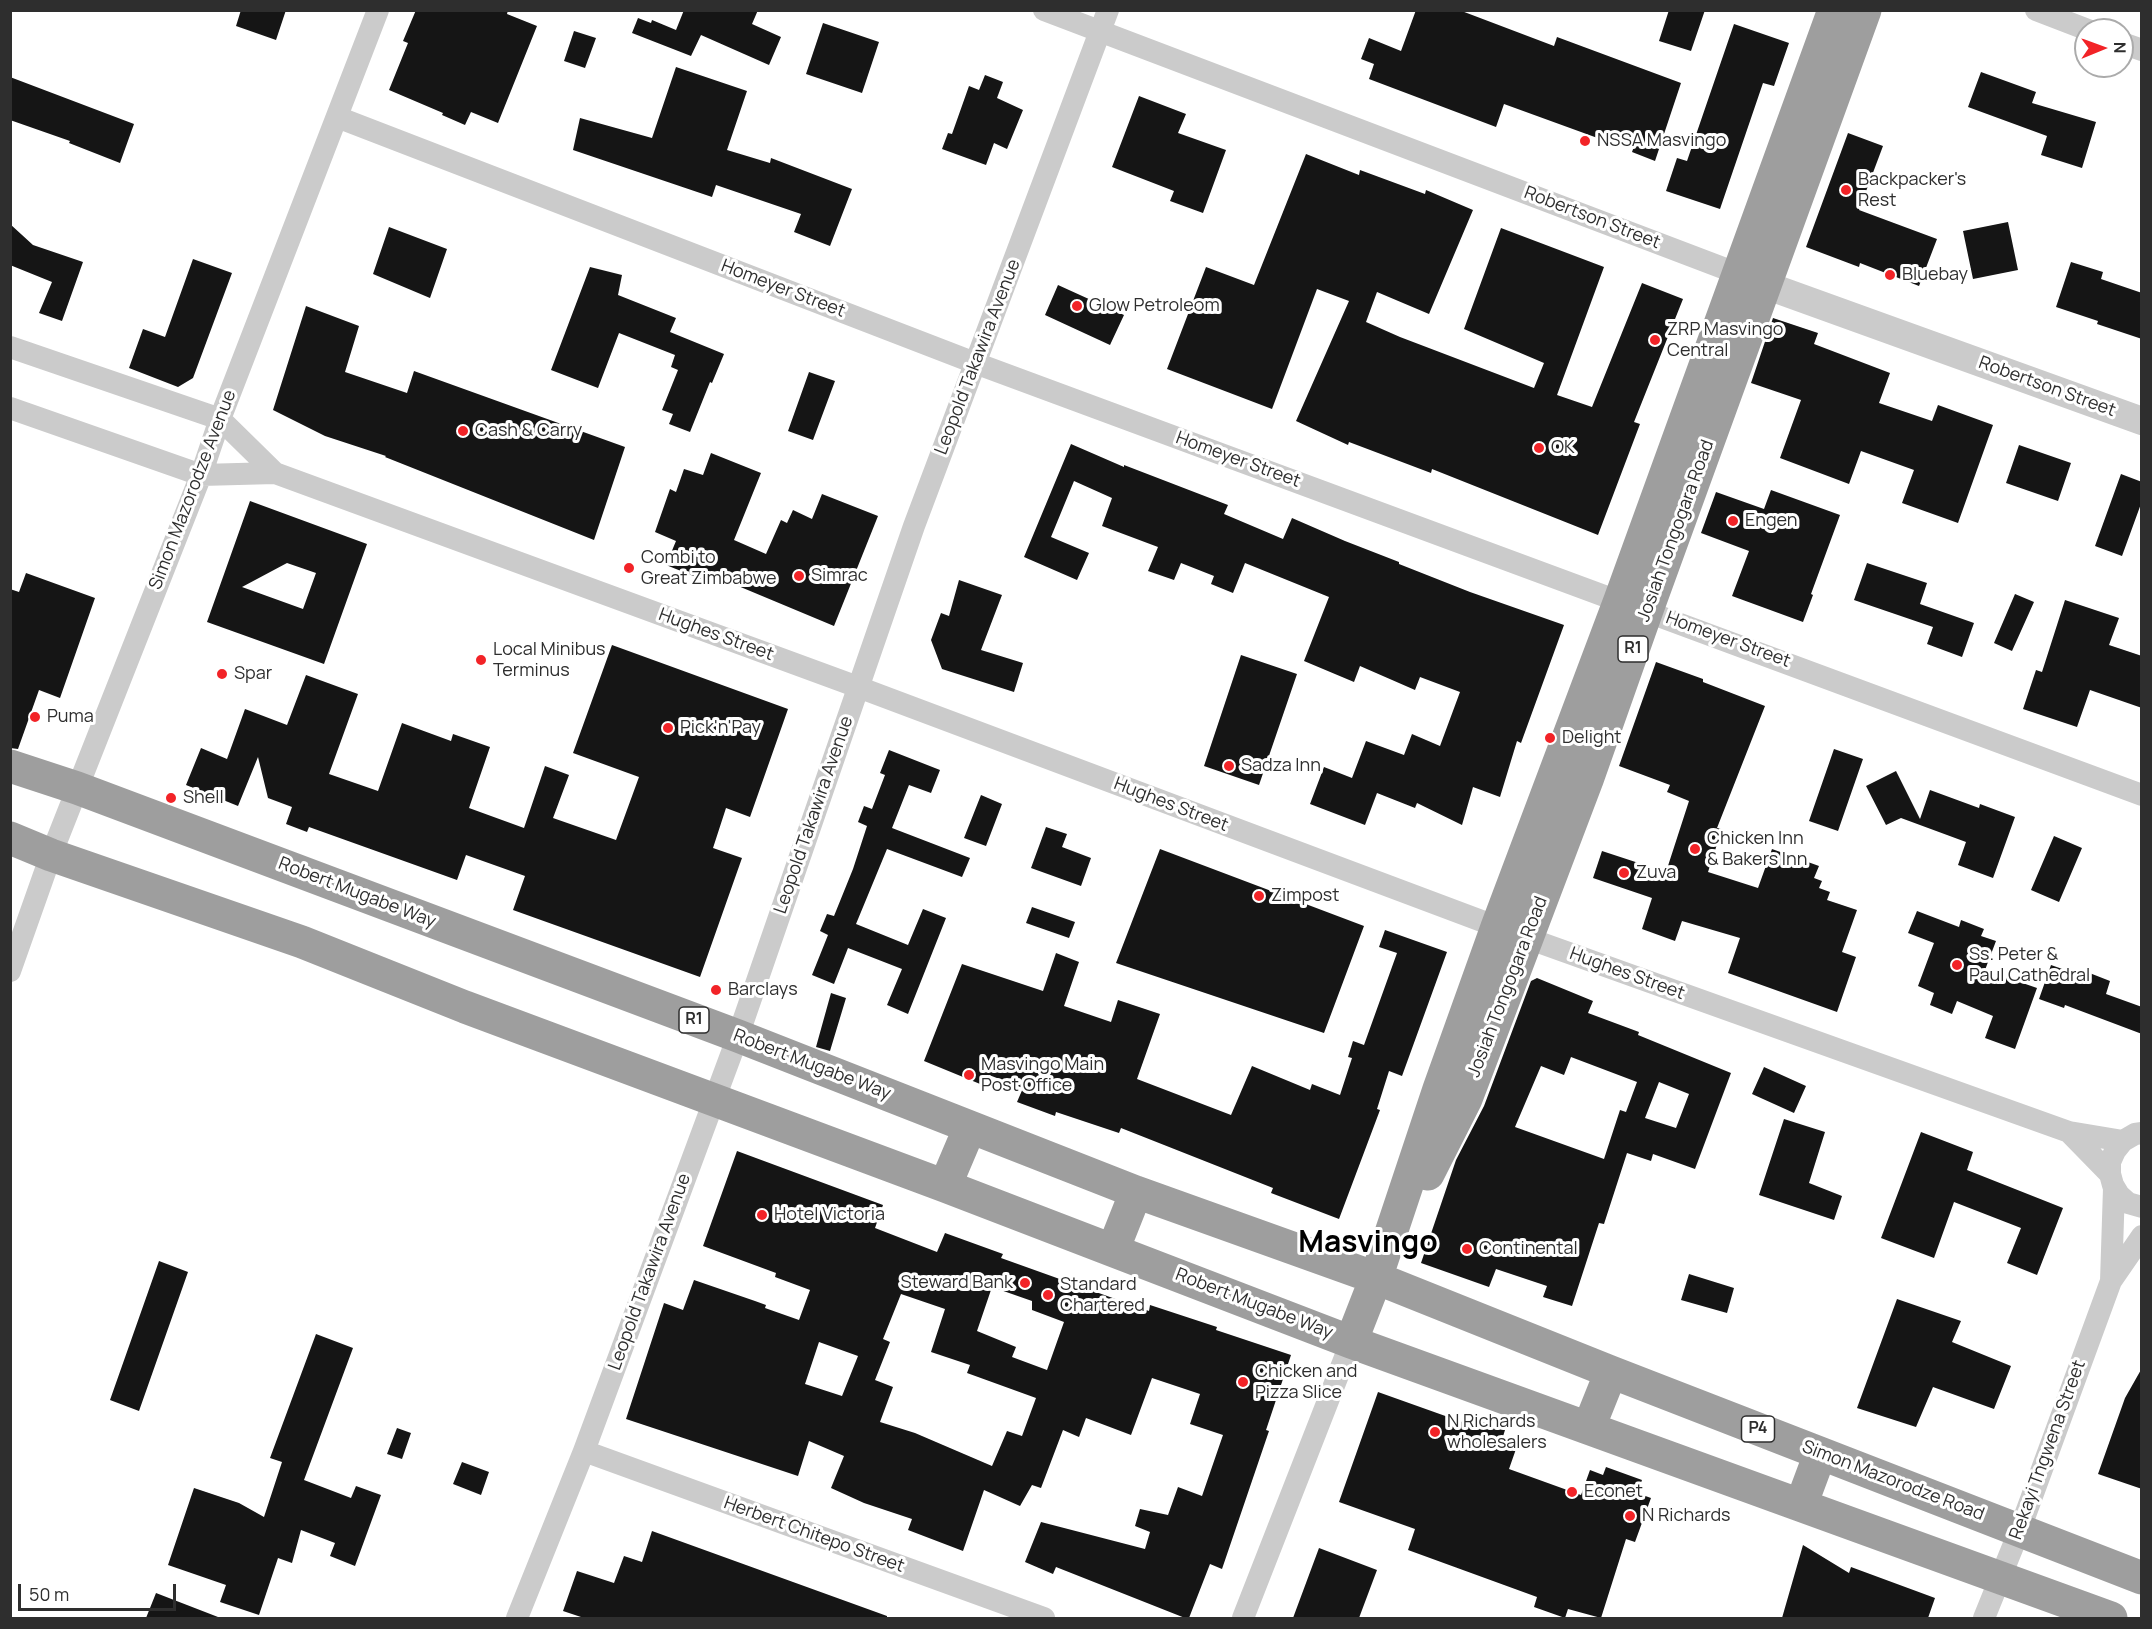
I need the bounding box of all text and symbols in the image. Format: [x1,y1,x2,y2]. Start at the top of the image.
north arrow [2074,18,2134,78]
text: N [2109,42,2131,54]
place label: NSSA Masvingo [1597,130,1726,152]
marker: NSSA Masvingo [1578,134,1592,148]
place label: Backpacker's Rest [1858,169,1966,212]
street label: Robertson Street [1521,182,1663,254]
marker: Backpacker's Rest [1839,183,1853,197]
street label: Homeyer Street [718,255,848,323]
street label: Leopold Takawira Avenue [931,256,1025,458]
place label: Bluebay [1902,264,1968,286]
marker: Bluebay [1883,268,1897,282]
place label: Glow Petroleom [1089,295,1220,317]
marker: Glow Petroleom [1070,299,1084,313]
place label: ZRP Masvingo Central [1667,319,1783,362]
marker: ZRP Masvingo Central [1648,333,1662,347]
street label: Robertson Street [1976,352,2118,422]
street label: Simon Mazorodze Avenue [145,387,241,593]
place label: Cash & Carry [475,420,582,442]
marker: Cash & Carry [456,424,470,438]
street label: Homeyer Street [1173,427,1303,493]
place label: OK [1551,437,1575,459]
street label: Josiah Tongogara Road [1633,437,1719,625]
marker: OK [1532,441,1546,455]
place label: Engen [1745,510,1798,532]
marker: Engen [1726,514,1740,528]
place label: Combi to Great Zimbabwe [641,547,777,590]
marker: Combi to Great Zimbabwe [622,561,636,575]
place label: Simrac [811,565,868,587]
marker: Simrac [792,569,806,583]
street label: Hughes Street [656,604,776,666]
street label: Homeyer Street [1663,607,1793,673]
road number: R1 [1618,636,1648,662]
place label: Local Minibus Terminus [493,639,606,682]
marker: Local Minibus Terminus [474,653,488,667]
place label: Spar [234,663,272,685]
marker: Spar [215,667,229,681]
place label: Puma [47,706,94,728]
marker: Puma [28,710,42,724]
street label: Leopold Takawira Avenue [770,713,858,917]
place label: Pick'n'Pay [680,717,761,739]
marker: Pick'n'Pay [661,721,675,735]
place label: Delight [1562,727,1622,749]
marker: Delight [1543,731,1557,745]
place label: Sadza Inn [1241,755,1321,777]
marker: Sadza Inn [1222,759,1236,773]
street label: Hughes Street [1111,773,1231,837]
place label: Shell [183,787,224,809]
marker: Shell [164,791,178,805]
place label: Chicken Inn & Bakers Inn [1707,828,1807,870]
marker: Chicken Inn & Bakers Inn [1688,842,1702,856]
street label: Robert Mugabe Way [275,853,439,933]
place label: Zuva [1636,862,1676,884]
marker: Zuva [1617,866,1631,880]
place label: Zimpost [1271,885,1339,907]
marker: Zimpost [1252,889,1266,903]
street label: Josiah Tongogara Road [1464,894,1552,1080]
street label: Hughes Street [1567,943,1687,1005]
place label: Ss. Peter & Paul Cathedral [1969,944,2090,986]
marker: Ss. Peter & Paul Cathedral [1950,958,1964,972]
place label: Barclays [728,979,798,1001]
marker: Barclays [709,983,723,997]
road number: R1 [679,1007,709,1033]
street label: Robert Mugabe Way [730,1025,894,1105]
place label: Masvingo Main Post Office [981,1054,1104,1096]
marker: Masvingo Main Post Office [962,1068,976,1082]
street label: Leopold Takawira Avenue [604,1171,696,1373]
place label: Hotel Victoria [774,1204,885,1226]
marker: Hotel Victoria [755,1208,769,1222]
district label: Masvingo [1298,1226,1438,1262]
place label: Continental [1479,1238,1578,1260]
marker: Continental [1460,1242,1474,1256]
street label: Robert Mugabe Way [1172,1264,1336,1344]
place label: Steward Bank [900,1272,1013,1294]
place label: Standard Chartered [1060,1274,1145,1316]
marker: Steward Bank [1018,1276,1032,1290]
marker: Standard Chartered [1041,1288,1055,1302]
street label: Rekayi Tngwena Street [2005,1357,2091,1543]
place label: Chicken and Pizza Slice [1255,1361,1357,1404]
marker: Chicken and Pizza Slice [1236,1375,1250,1389]
place label: N Richards wholesalers [1447,1411,1547,1454]
road number: P4 [1742,1416,1774,1442]
marker: N Richards wholesalers [1428,1425,1442,1439]
street label: Simon Mazorodze Road [1799,1436,1987,1526]
place label: Econet [1584,1481,1643,1503]
marker: Econet [1565,1485,1579,1499]
street label: Herbert Chitepo Street [721,1492,907,1578]
place label: N Richards [1642,1505,1731,1527]
marker: N Richards [1623,1509,1637,1523]
scale bar [21,1572,178,1610]
text: 50 m [29,1582,69,1606]

